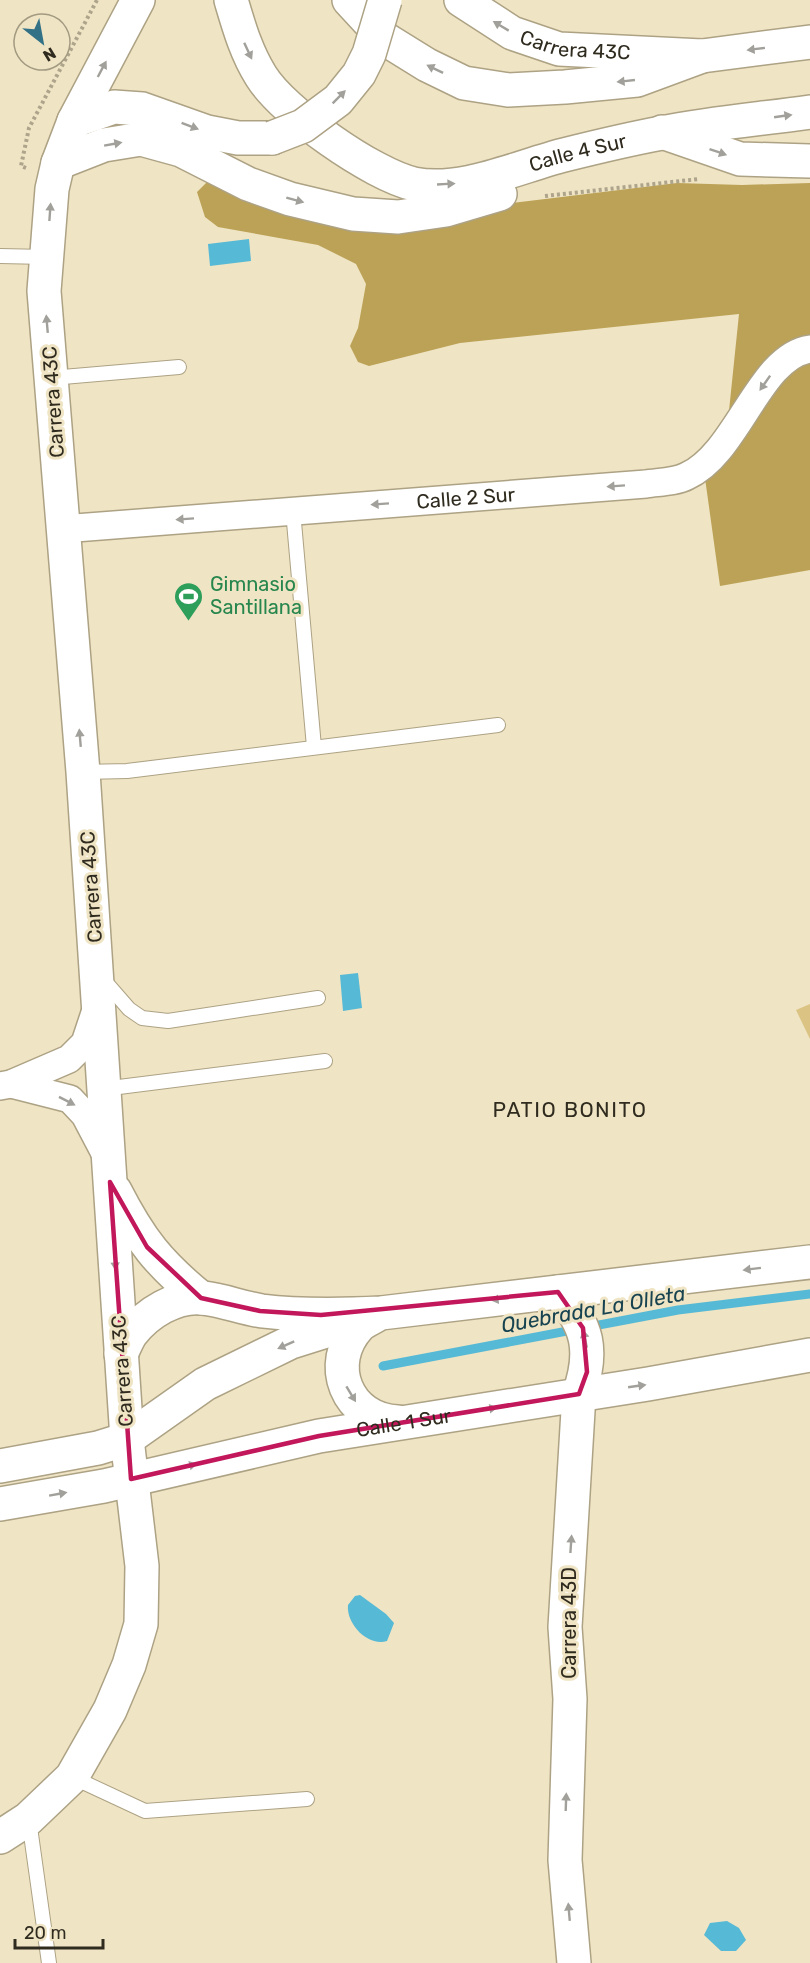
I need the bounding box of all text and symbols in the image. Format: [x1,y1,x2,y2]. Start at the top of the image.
north arrow [12,12,72,72]
one-way arrow [493,20,509,31]
street label: Carrera 43C [517,25,631,64]
one-way arrow [244,42,253,59]
text: N [40,43,59,66]
one-way arrow [746,44,765,54]
one-way arrow [97,61,107,78]
one-way arrow [427,65,444,74]
one-way arrow [617,76,636,86]
one-way arrow [331,90,346,104]
one-way arrow [773,111,792,120]
one-way arrow [182,121,200,131]
street label: Calle 4 Sur [526,128,629,177]
one-way arrow [104,139,123,148]
one-way arrow [709,147,727,157]
one-way arrow [436,180,455,189]
one-way arrow [286,196,304,206]
one-way arrow [45,202,55,221]
one-way arrow [42,314,51,333]
street label: Carrera 43C [37,345,69,459]
one-way arrow [759,375,771,391]
one-way arrow [606,481,625,491]
street label: Calle 2 Sur [416,482,516,514]
one-way arrow [370,500,389,509]
one-way arrow [176,515,195,524]
place label: Gimnasio Santillana [210,572,302,619]
sports icon: Gimnasio Santillana [173,580,205,622]
one-way arrow [76,729,85,748]
street label: Carrera 43C [75,830,107,944]
one-way arrow [58,1095,76,1105]
district label: PATIO BONITO [492,1097,648,1122]
one-way arrow [110,1252,120,1271]
one-way arrow [742,1264,761,1274]
water label: Quebrada La Olleta [499,1280,687,1338]
one-way arrow [490,1294,509,1304]
street label: Carrera 43C [106,1314,138,1428]
one-way arrow [580,1329,589,1348]
one-way arrow [278,1340,295,1349]
one-way arrow [628,1381,647,1390]
one-way arrow [346,1386,356,1403]
street label: Calle 1 Sur [354,1403,453,1442]
one-way arrow [478,1404,497,1413]
one-way arrow [179,1461,198,1470]
one-way arrow [48,1489,67,1498]
one-way arrow [566,1535,575,1554]
street label: Carrera 43D [557,1567,581,1679]
one-way arrow [562,1792,571,1811]
one-way arrow [564,1902,574,1921]
scale bar [15,1912,104,1950]
text: 20 m [24,1922,66,1944]

